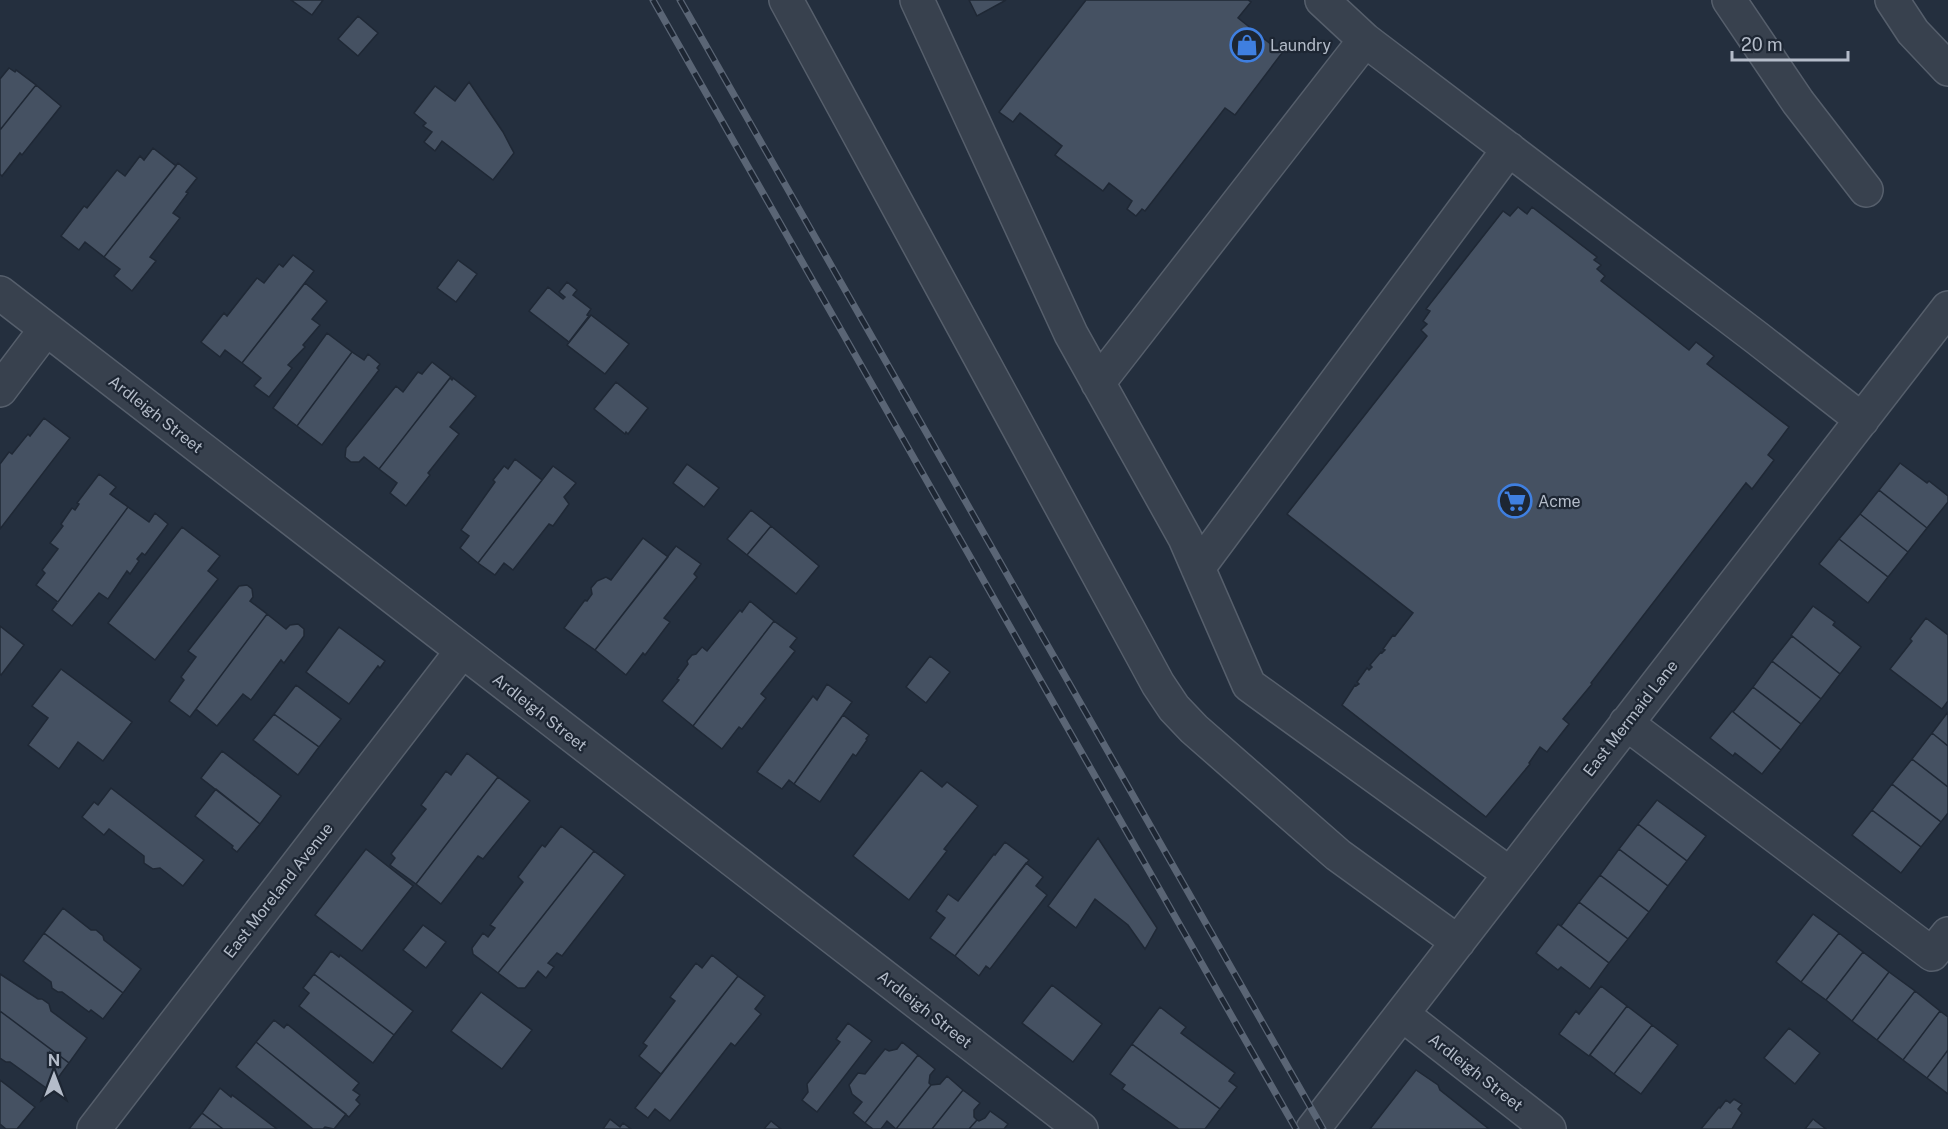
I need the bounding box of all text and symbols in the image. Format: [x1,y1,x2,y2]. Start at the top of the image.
scale bar [1732,24,1848,62]
shop icon: Laundry [1229,27,1265,63]
text: 20 m [1741,34,1783,55]
place label: Laundry [1270,36,1332,55]
street label: Ardleigh Street [105,372,207,457]
supermarket icon: Acme [1497,483,1533,519]
place label: Acme [1538,492,1581,511]
street label: East Mermaid Lane [1579,656,1682,780]
street label: Ardleigh Street [489,670,591,755]
street label: East Moreland Avenue [220,819,337,962]
street label: Ardleigh Street [874,967,976,1052]
street label: Ardleigh Street [1425,1030,1527,1115]
north arrow [24,1045,84,1105]
text: N [48,1051,60,1070]

